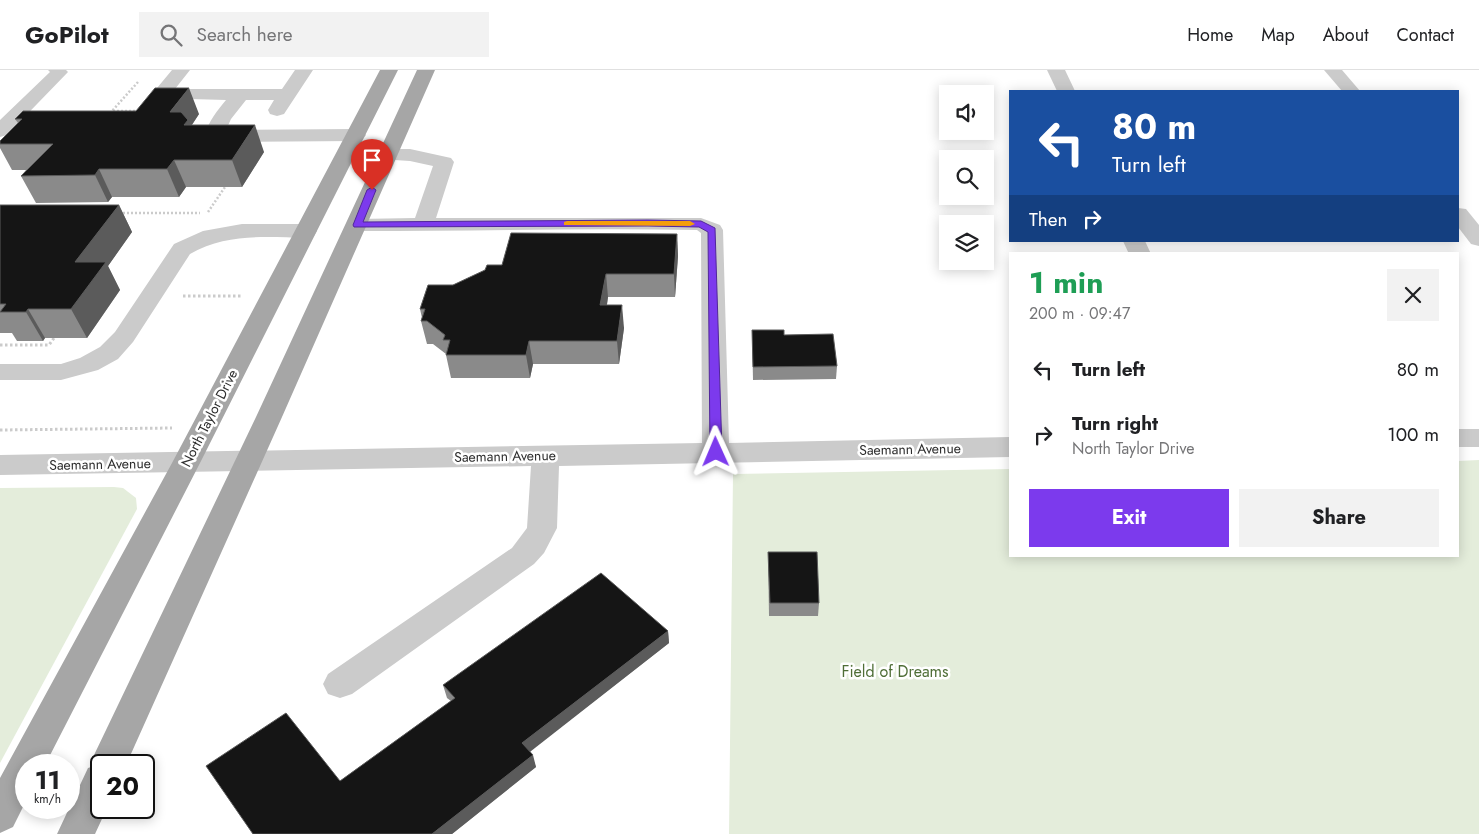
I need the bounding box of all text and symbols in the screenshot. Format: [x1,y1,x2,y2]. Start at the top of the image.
search box [139,12,489,57]
text: GoPilot [25,17,109,52]
icon: search [157,21,185,49]
text: Search here [197,21,293,48]
text: Home [1187,22,1233,48]
text: Map [1261,22,1295,48]
text: About [1323,22,1368,48]
text: Contact [1396,22,1454,48]
map controls [939,85,994,270]
button: sound [939,85,994,140]
text: 80 m [1112,102,1196,152]
icon: left [1029,110,1094,175]
pin [351,139,393,190]
icon: arrive [358,146,386,174]
text: Turn left [1112,148,1186,180]
button: search [939,150,994,205]
icon: right [1078,205,1106,233]
text: Then [1029,206,1068,233]
button: layers [939,215,994,270]
text: 1 min [1029,261,1103,304]
button: close [1387,269,1439,321]
text: 200 m · 09:47 [1029,302,1130,325]
icon: left [1029,356,1057,384]
text: Turn left [1072,356,1145,383]
text: 80 m [1397,356,1439,383]
street label: North Taylor Drive [176,366,242,470]
text: Turn right [1072,410,1158,437]
icon: right [1029,421,1057,449]
text: 100 m [1387,421,1439,448]
position arrow [689,425,741,477]
text: North Taylor Drive [1072,437,1194,460]
street label: Saemann Avenue [859,438,961,460]
street label: Saemann Avenue [454,445,556,467]
street label: Saemann Avenue [49,453,151,475]
button: Exit [1029,489,1229,547]
button: Share [1239,489,1439,547]
park label: Field of Dreams [841,660,949,683]
speed limit sign: 20 [90,754,155,819]
text: 11 [35,762,60,798]
text: km/h [34,790,61,808]

